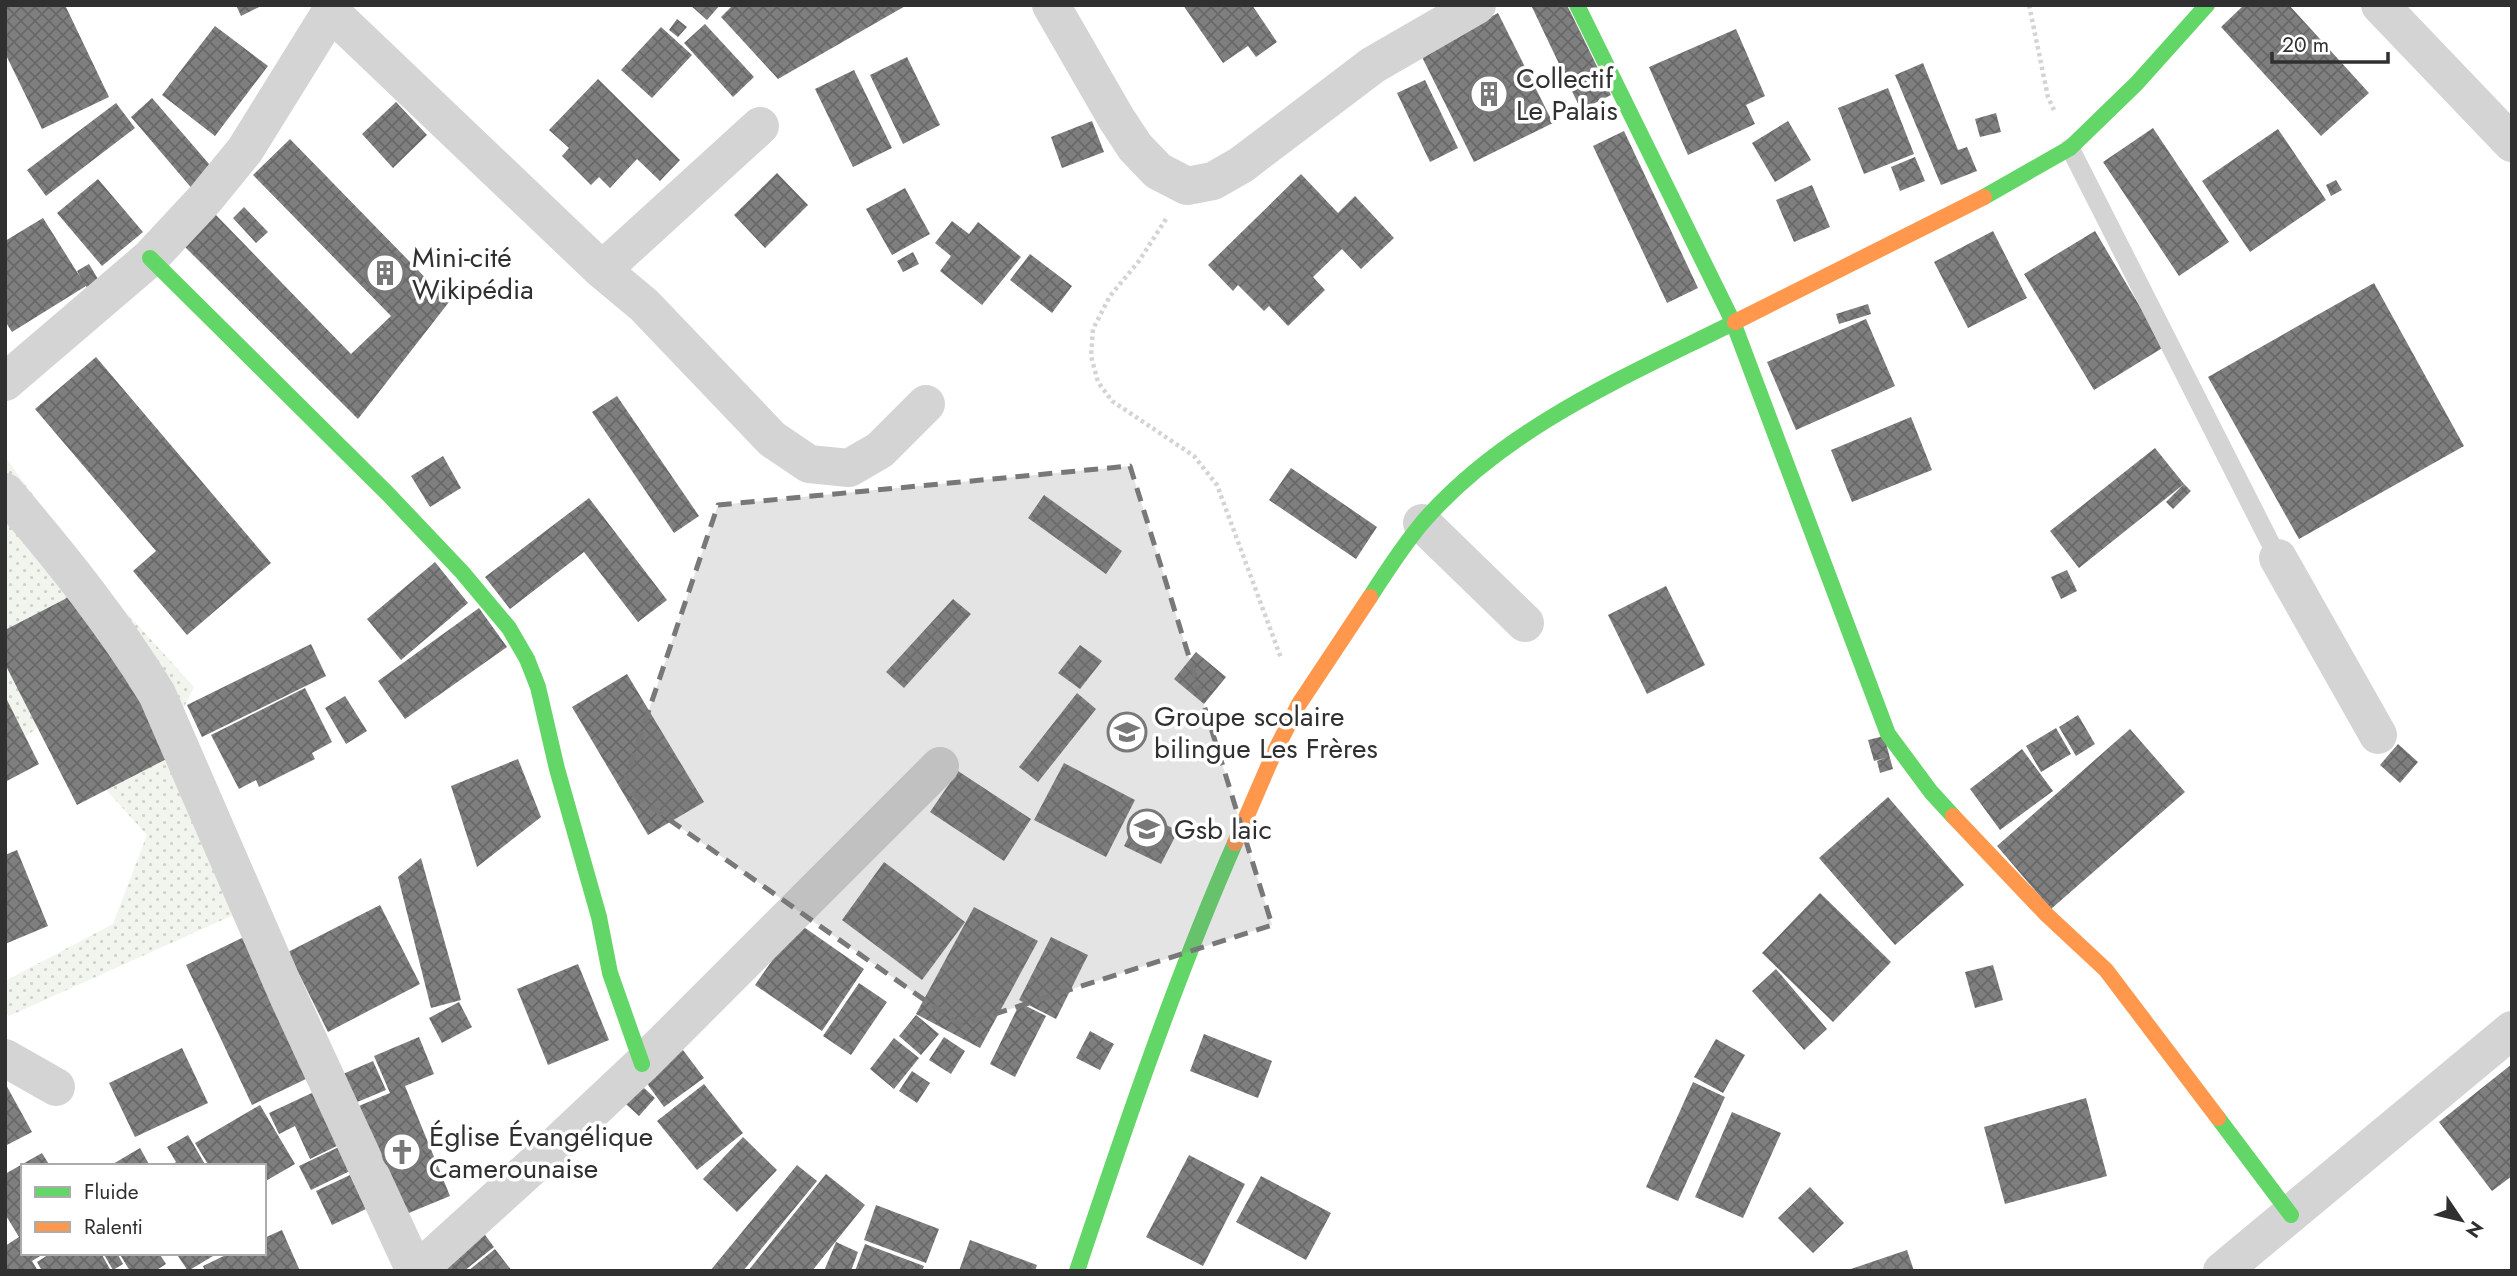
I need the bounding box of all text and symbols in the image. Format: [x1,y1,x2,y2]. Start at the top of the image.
scale bar [2272,21,2388,65]
text: 20 m [2282,30,2329,60]
place label: Collectif Le Palais [1516,58,1618,131]
building icon: Collectif Le Palais [1468,73,1510,115]
place label: Mini-cité Wikipédia [412,237,534,310]
building icon: Mini-cité Wikipédia [364,252,406,294]
place label: Groupe scolaire bilingue Les Frères [1154,696,1378,769]
school or university icon: Groupe scolaire bilingue Les Frères [1106,711,1148,753]
school or university icon: Gsb laic [1126,808,1168,850]
place label: Gsb laic [1174,809,1272,850]
place label: Église Évangélique Camerounaise [429,1116,653,1189]
church icon: Église Évangélique Camerounaise [381,1131,423,1173]
legend [21,1164,266,1255]
text: Fluide [84,1177,139,1207]
north arrow [2426,1185,2496,1255]
text: Ralenti [84,1212,143,1242]
text: N [2459,1216,2490,1243]

